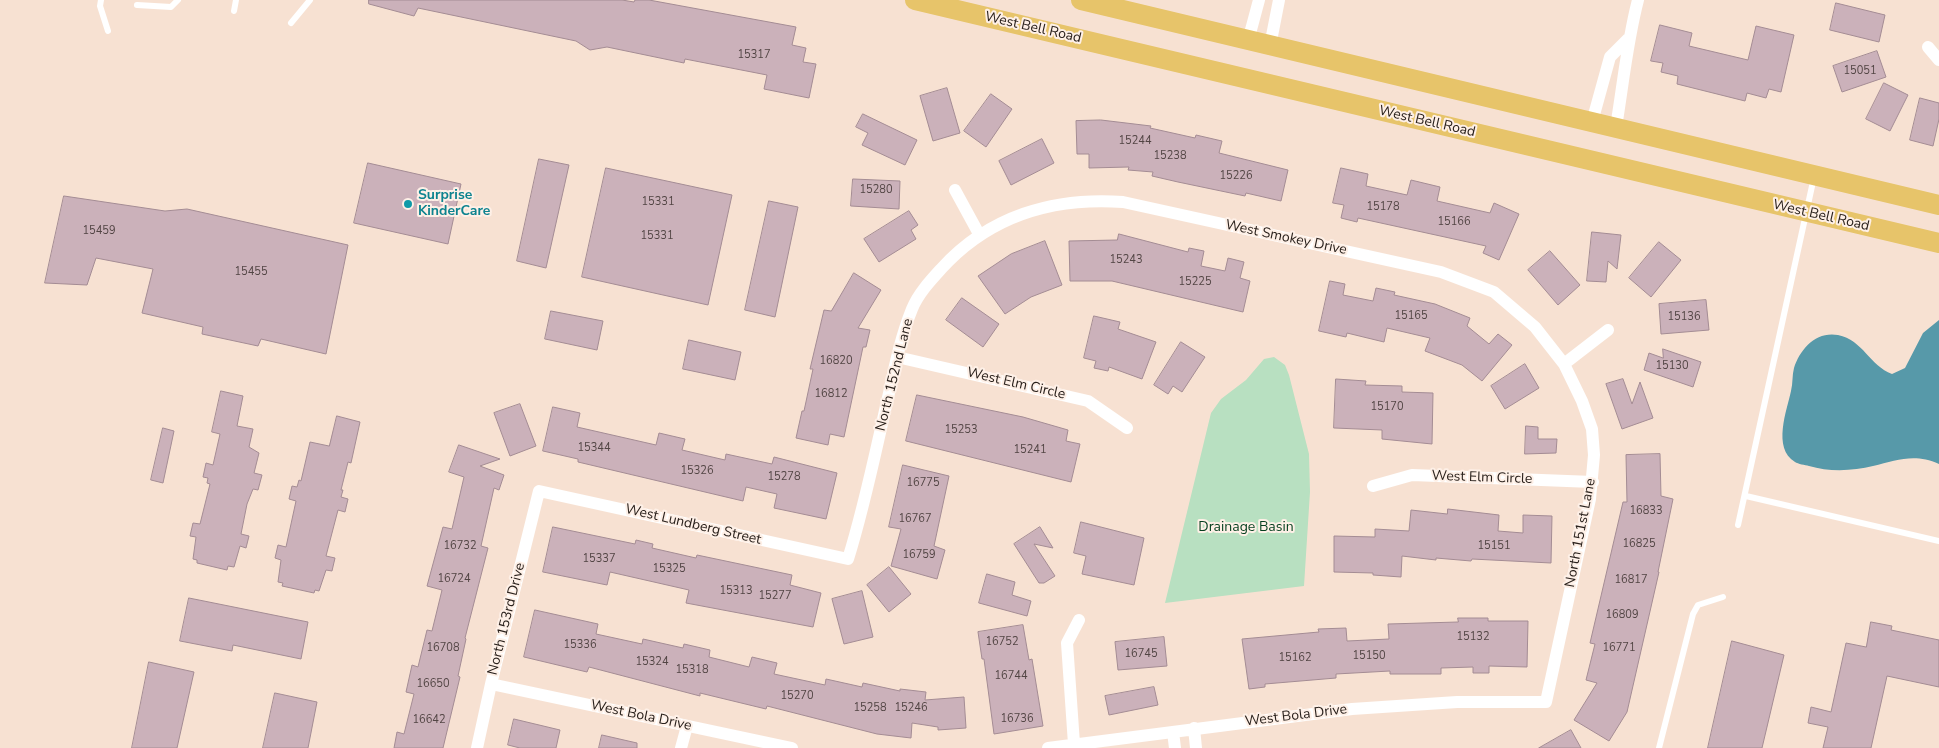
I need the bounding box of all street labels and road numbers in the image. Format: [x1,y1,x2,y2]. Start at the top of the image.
street label: West Bell Road [983,9,1083,47]
street label: West Bell Road [1377,103,1477,141]
street label: West Bell Road [1771,197,1871,235]
street label: West Smokey Drive [1224,217,1348,259]
street label: North 152nd Lane [873,317,917,433]
street label: West Elm Circle [965,364,1067,404]
street label: West Elm Circle [1431,468,1533,488]
street label: North 151st Lane [1562,477,1600,589]
street label: West Lundberg Street [623,501,763,549]
street label: North 153rd Drive [485,561,529,677]
street label: West Bola Drive [589,697,693,735]
street label: West Bola Drive [1244,701,1348,731]

